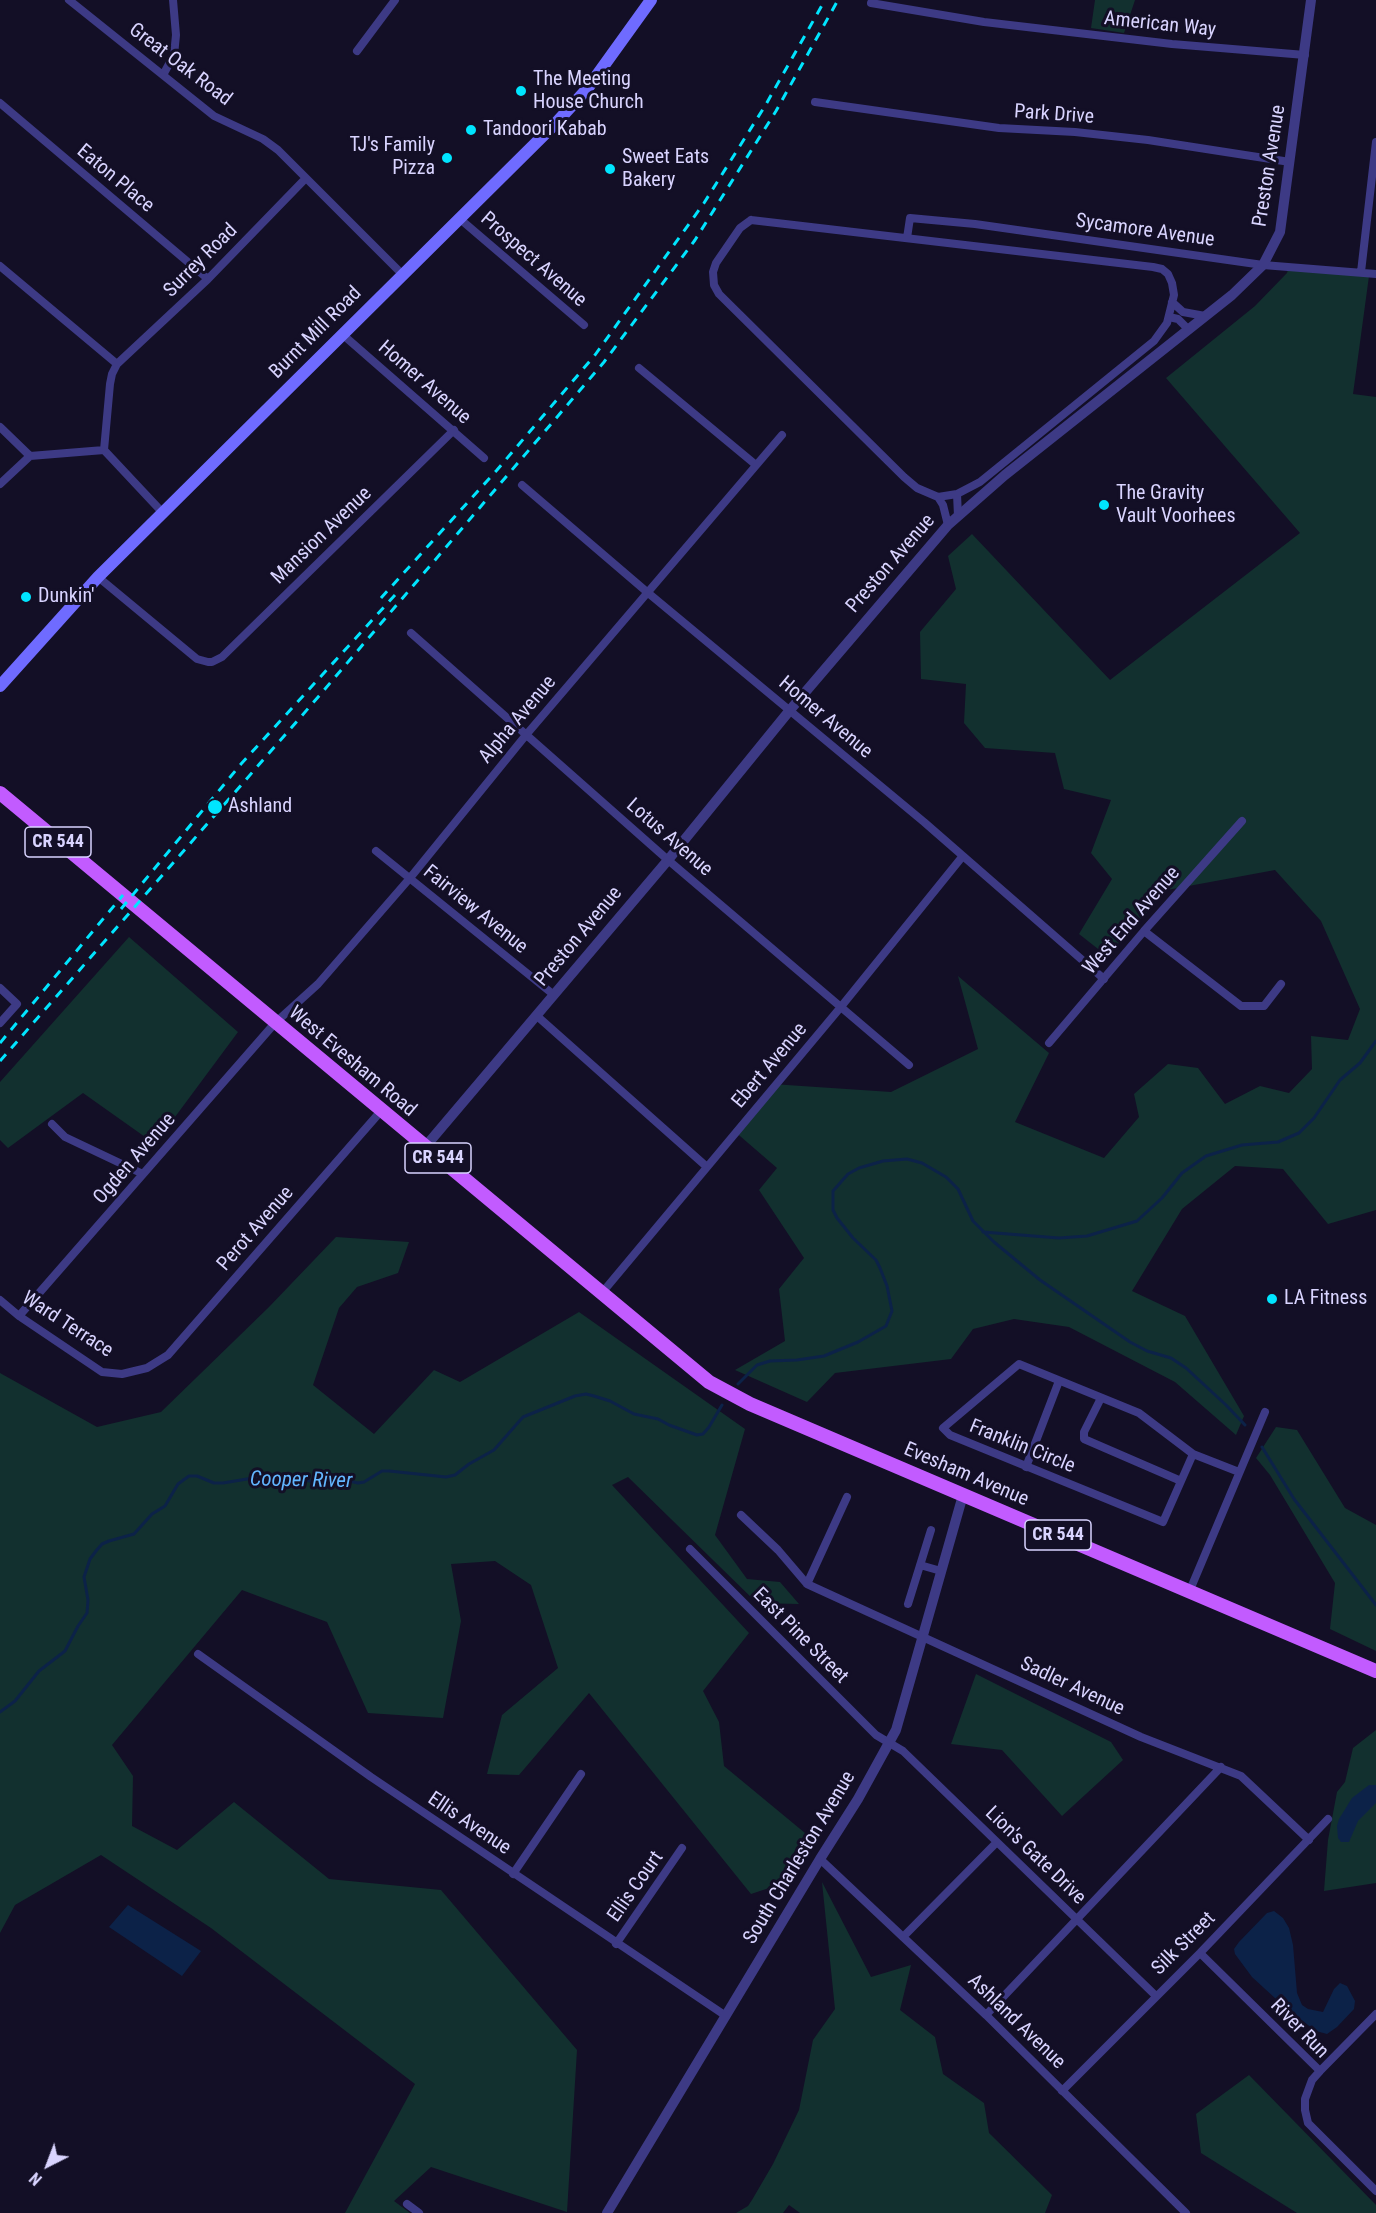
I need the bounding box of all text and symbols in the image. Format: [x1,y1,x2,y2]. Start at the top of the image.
street label: American Way [1103,7,1217,43]
street label: Great Oak Road [124,19,236,111]
place label: The Meeting House Church [533,68,644,115]
marker: The Meeting House Church [514,84,528,98]
street label: Park Drive [1013,100,1095,130]
street label: Preston Avenue [1249,103,1291,229]
place label: Tandoori Kabab [483,118,607,142]
marker: Tandoori Kabab [464,123,478,137]
place label: TJ's Family Pizza [349,134,435,181]
street label: Eaton Place [72,140,158,218]
place label: Sweet Eats Bakery [622,146,709,193]
marker: TJ's Family Pizza [440,151,454,165]
marker: Sweet Eats Bakery [603,162,617,176]
street label: Prospect Avenue [475,207,591,313]
street label: Sycamore Avenue [1074,209,1216,253]
street label: Surrey Road [159,219,243,303]
street label: Burnt Mill Road [265,282,367,384]
street label: Homer Avenue [373,336,475,430]
street label: Mansion Avenue [267,482,377,590]
place label: The Gravity Vault Voorhees [1116,482,1236,529]
marker: The Gravity Vault Voorhees [1097,498,1111,512]
street label: Preston Avenue [842,510,940,618]
place label: Dunkin' [38,585,95,609]
marker: Dunkin' [19,590,33,604]
street label: Alpha Avenue [474,671,562,769]
street label: Homer Avenue [773,672,877,764]
street label: Lotus Avenue [621,794,717,882]
place label: Ashland [228,795,292,819]
marker: Ashland [206,798,224,816]
road number: CR 544 [25,827,91,857]
street label: Fairview Avenue [418,861,532,959]
street label: West End Avenue [1078,862,1186,980]
street label: Preston Avenue [530,882,628,992]
street label: West Evesham Road [283,1002,421,1122]
street label: Ebert Avenue [727,1019,813,1113]
street label: Ogden Avenue [89,1108,181,1210]
road number: CR 544 [405,1143,471,1173]
street label: Perot Avenue [213,1182,299,1276]
street label: Ward Terrace [17,1287,117,1363]
place label: LA Fitness [1284,1287,1367,1311]
marker: LA Fitness [1265,1292,1279,1306]
street label: Franklin Circle [966,1415,1078,1479]
street label: Evesham Avenue [900,1438,1032,1512]
water label: Cooper River [250,1468,352,1494]
road number: CR 544 [1025,1520,1091,1550]
street label: East Pine Street [747,1583,853,1689]
street label: Sadler Avenue [1016,1652,1128,1722]
street label: South Charleston Avenue [739,1767,861,1949]
street label: Ellis Avenue [423,1787,515,1861]
street label: Lion's Gate Drive [980,1802,1090,1910]
street label: Ellis Court [603,1847,669,1927]
street label: Silk Street [1147,1907,1221,1981]
street label: Ashland Avenue [962,1970,1070,2074]
street label: River Run [1265,1994,1333,2064]
north arrow [18,2135,78,2195]
text: N [26,2168,46,2189]

